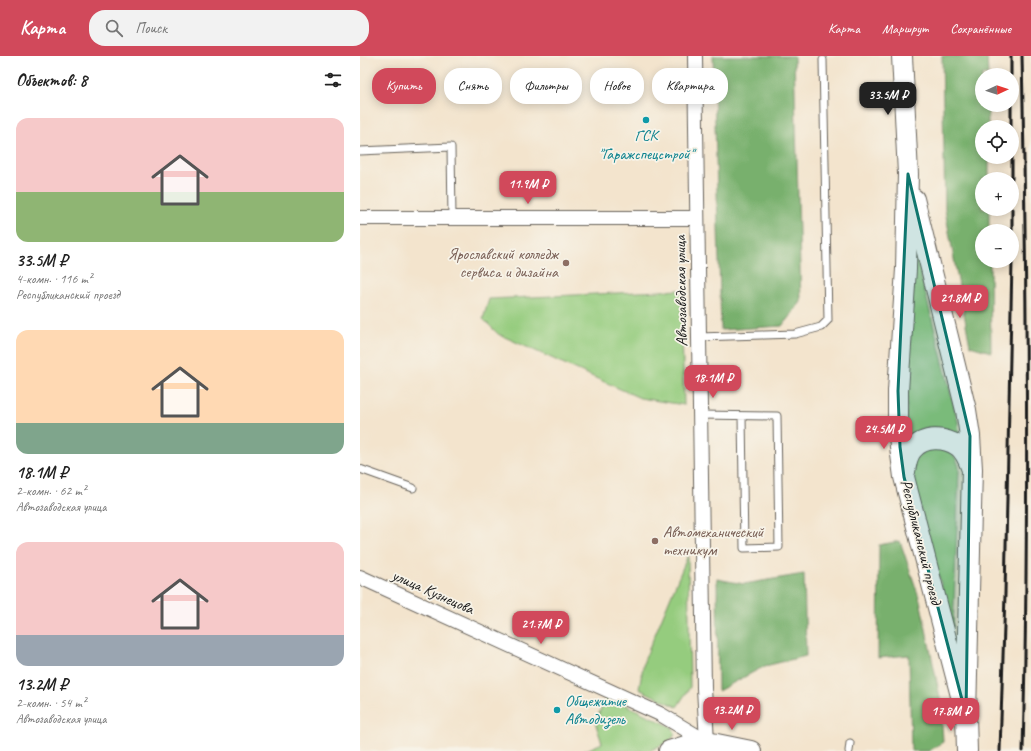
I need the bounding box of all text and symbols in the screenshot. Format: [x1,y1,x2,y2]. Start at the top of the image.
search box [89,10,369,46]
text: Карта [20,16,65,40]
icon: search [103,17,125,39]
text: Поиск [135,19,167,38]
text: Карта [828,20,860,37]
text: Маршрут [882,20,928,37]
text: Сохранённые [950,20,1011,37]
chip: Купить [372,68,436,104]
chip: Снять [444,68,502,104]
chip: Фильтры [510,68,582,104]
chip: Новое [590,68,644,104]
chip: Квартира [652,68,728,104]
north arrow [975,68,1019,112]
map controls [975,68,1019,268]
icon: filters [322,69,344,91]
text: Объектов: 8 [16,70,87,91]
pin: 33.5M ₽ [851,82,925,116]
text: 33.5M ₽ [868,87,908,103]
marker: ГСК "Гаражспецстрой" [641,115,651,125]
button: locate [975,120,1019,164]
place label: ГСК "Гаражспецстрой" [599,126,697,164]
icon: home [144,144,216,216]
pin: 11.9M ₽ [491,171,565,205]
button: + [975,172,1019,216]
text: 11.9M ₽ [508,176,548,192]
button: − [975,224,1019,268]
street label: Автозаводская улица [670,234,692,347]
place label: Ярославский колледж сервиса и дизайна [448,244,560,282]
text: 33.5M ₽ [16,250,67,271]
marker: Ярославский колледж сервиса и дизайна [561,258,571,268]
text: 4-комн. · 116 m² [16,271,92,287]
pin: 21.8M ₽ [923,285,997,319]
text: Республиканский проезд [16,287,120,303]
text: 21.8M ₽ [940,290,980,306]
icon: home [144,356,216,428]
pin: 18.1M ₽ [676,365,750,399]
text: 18.1M ₽ [693,370,733,386]
pin: 24.5M ₽ [847,416,921,450]
text: 24.5M ₽ [864,421,904,437]
text: 18.1M ₽ [16,462,68,483]
street label: Республиканский проезд [896,478,947,608]
text: 2-комн. · 62 m² [16,483,86,499]
text: Автозаводская улица [16,499,106,515]
place label: Автомеханический техникум [663,522,765,560]
marker: Автомеханический техникум [650,536,660,546]
street label: улица Кузнецова [388,565,478,619]
icon: home [144,568,216,640]
pin: 21.7M ₽ [504,611,578,645]
text: 21.7M ₽ [521,616,561,632]
text: 13.2M ₽ [16,674,68,695]
place label: Общежитие Автодизель [565,691,628,729]
text: 2-комн. · 54 m² [16,695,86,711]
pin: 13.2M ₽ [695,697,769,731]
pin: 17.8M ₽ [914,698,988,732]
text: 13.2M ₽ [712,702,752,718]
text: 17.8M ₽ [931,703,971,719]
marker: Общежитие Автодизель [552,705,562,715]
text: Автозаводская улица [16,711,106,727]

